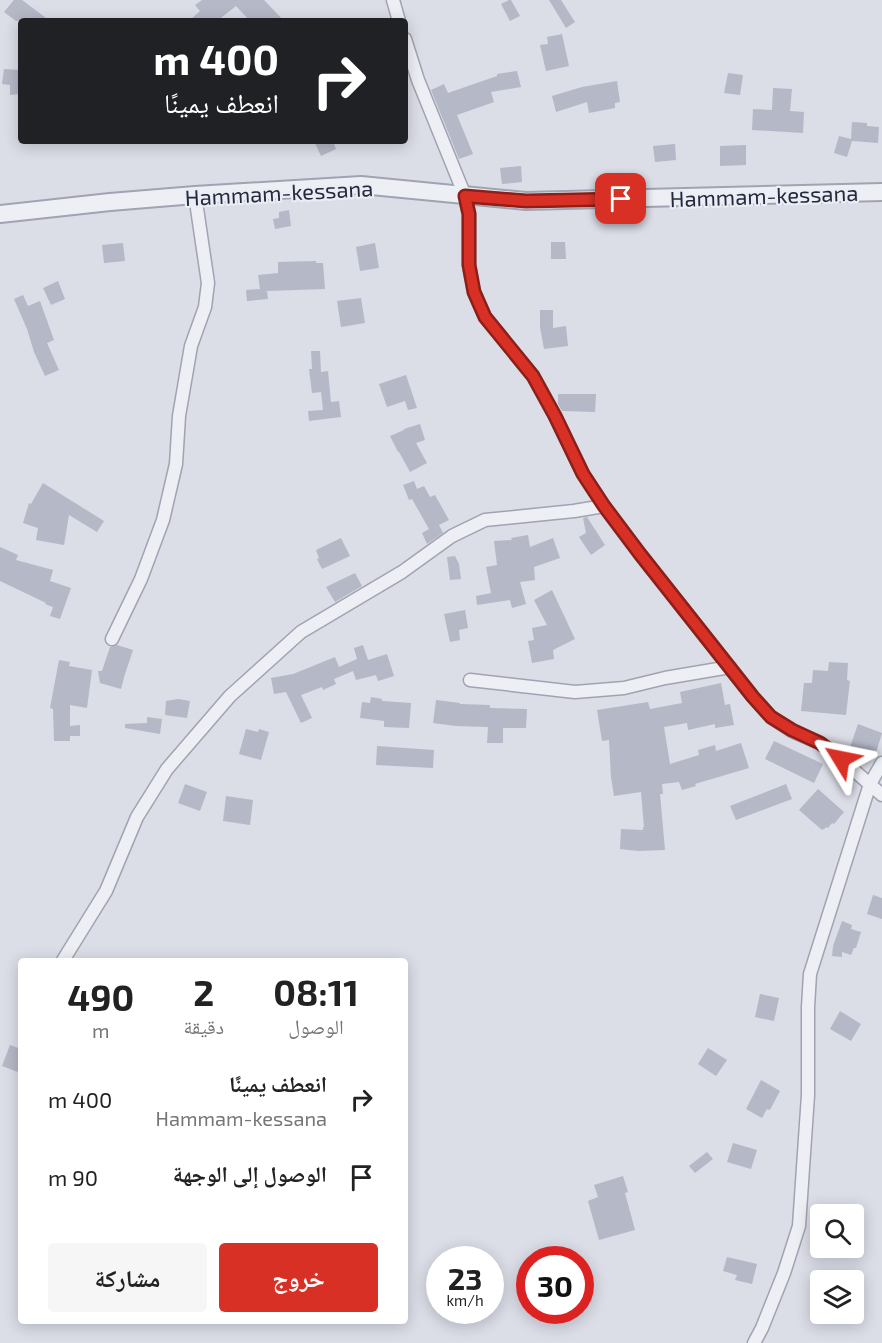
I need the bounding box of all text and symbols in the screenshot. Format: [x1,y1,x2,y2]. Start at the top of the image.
text: 400 m [153,33,279,83]
icon: right [300,42,378,120]
text: انعطف يمينًا [164,86,279,118]
pin [595,173,646,224]
street label: Hammam-kessana [184,174,374,210]
street label: Hammam-kessana [669,179,859,211]
icon: arrive [604,182,637,215]
position arrow [809,727,873,791]
text: 2 [193,970,214,1013]
text: 08:11 [273,970,359,1013]
text: 490 [67,975,134,1018]
text: دقيقة [183,1014,224,1038]
text: الوصول [288,1014,344,1038]
text: m [92,1018,109,1042]
text: انعطف يمينًا [229,1070,327,1096]
icon: right [345,1083,378,1116]
text: 400 m [48,1086,112,1112]
text: Hammam-kessana [156,1106,327,1130]
text: الوصول إلى الوجهة [173,1160,327,1186]
icon: arrive [345,1161,378,1194]
text: 90 m [48,1164,98,1190]
map controls [810,1204,864,1324]
button: search [810,1204,864,1258]
button: مشاركة [48,1243,207,1312]
button: خروج [219,1243,378,1312]
speed limit sign: 30 [516,1246,594,1324]
text: 23 [448,1260,482,1296]
button: layers [810,1270,864,1324]
text: km/h [446,1291,484,1309]

